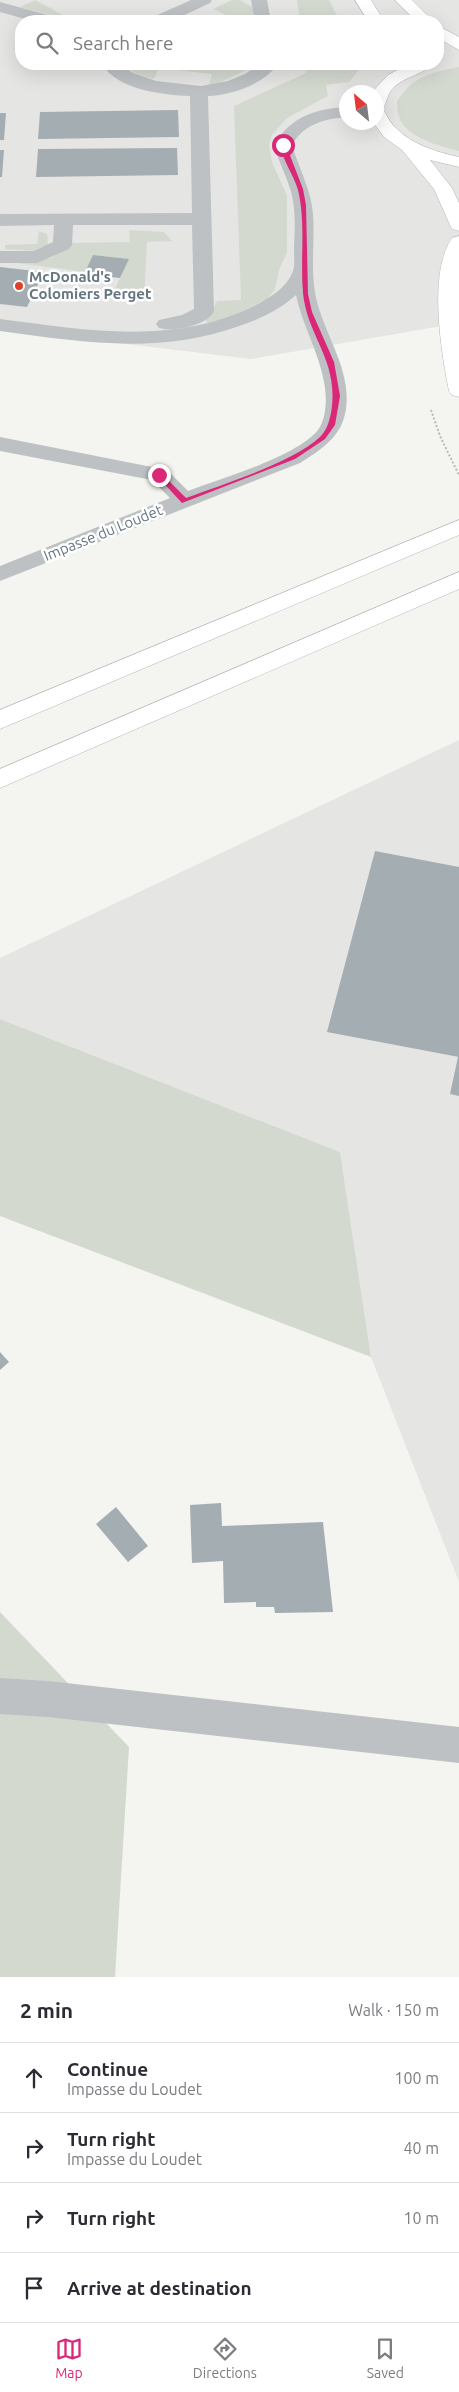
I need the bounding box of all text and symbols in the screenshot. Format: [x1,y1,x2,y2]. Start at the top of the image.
search box [15,15,444,70]
icon: search [33,29,61,57]
text: Search here [73,32,173,54]
north arrow [339,85,384,130]
route start [272,134,295,157]
place label: McDonald's Colomiers Perget [29,268,152,302]
marker: McDonald's Colomiers Perget [13,280,25,292]
route end [148,464,171,487]
street label: Impasse du Loudet [41,501,165,564]
text: 2 min [20,1998,73,2022]
text: Walk · 150 m [348,2001,439,2019]
text: Continue [67,2058,148,2080]
icon: ahead [20,2064,48,2092]
text: 100 m [394,2069,439,2087]
text: Impasse du Loudet [67,2080,202,2098]
text: Turn right [67,2128,155,2150]
icon: right [20,2134,48,2162]
text: 40 m [403,2139,439,2157]
text: Impasse du Loudet [67,2150,202,2168]
icon: right [20,2204,48,2232]
text: Turn right [67,2207,155,2229]
text: 10 m [403,2209,439,2227]
icon: arrive [20,2274,48,2302]
text: Arrive at destination [67,2277,252,2299]
tab: Map [55,2335,83,2381]
tab: Directions [193,2335,257,2381]
tab: Saved [367,2335,404,2381]

